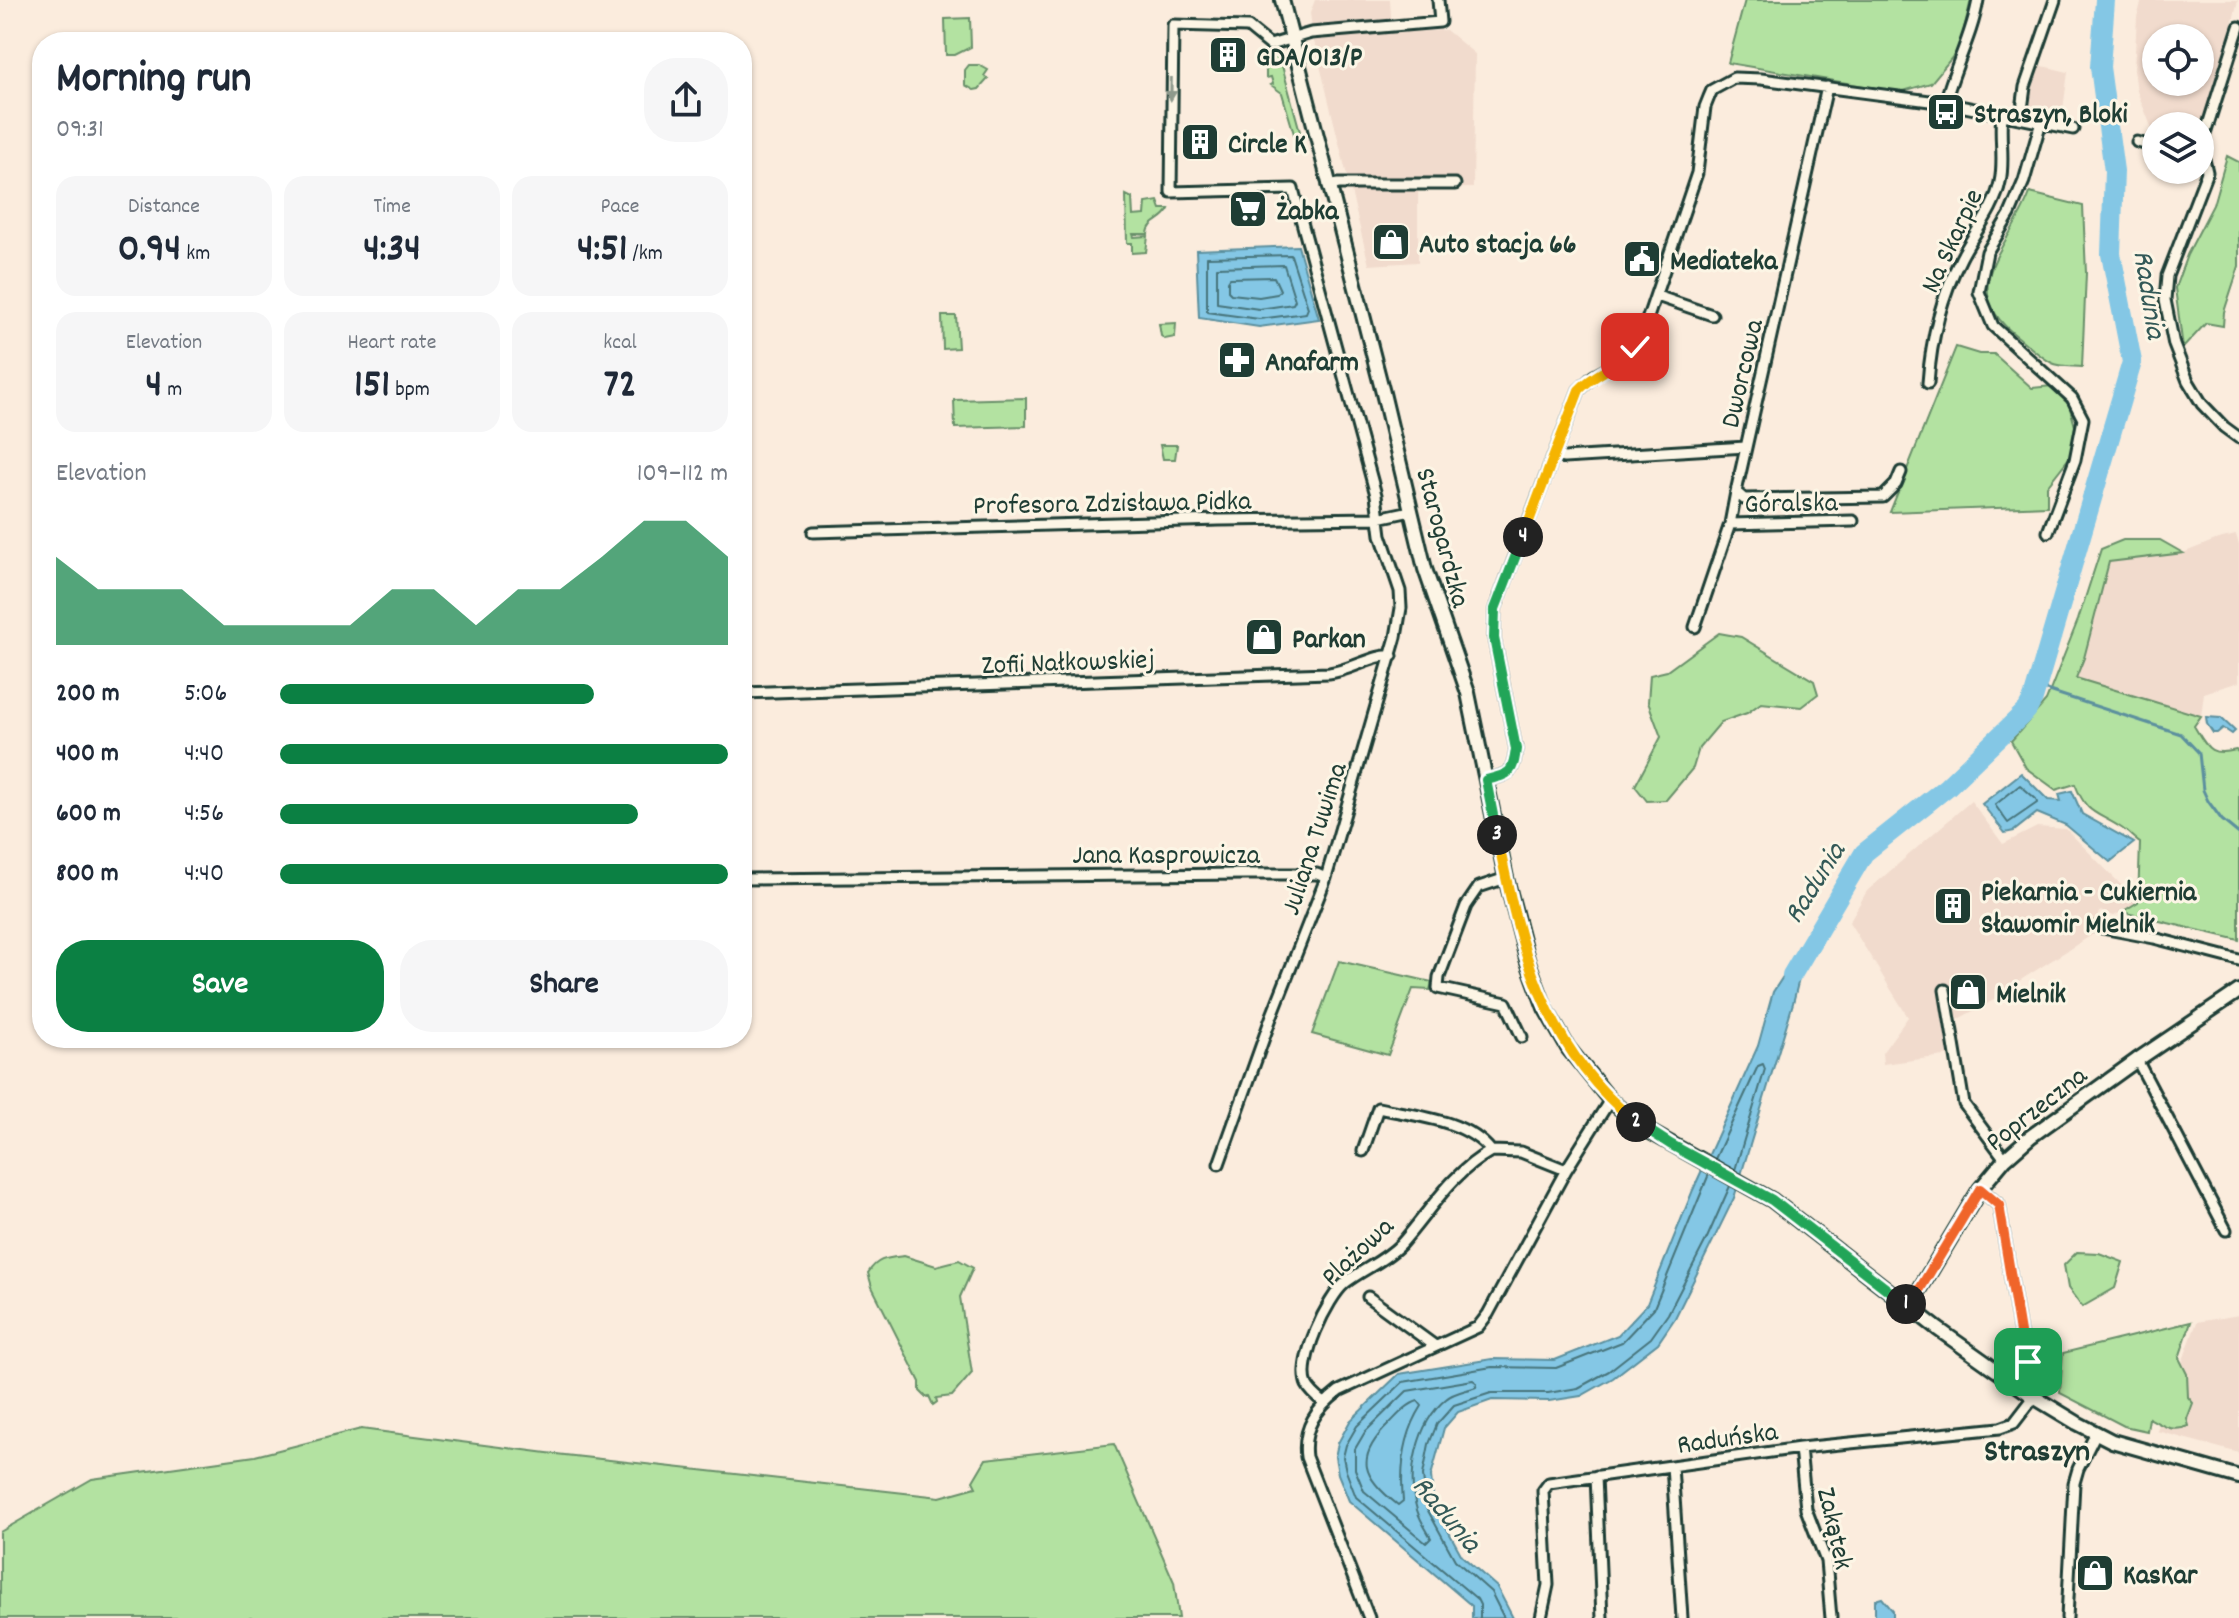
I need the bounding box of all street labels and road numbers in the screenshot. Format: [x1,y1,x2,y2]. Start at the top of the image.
street label: Na Skarpie [1913,183,1996,301]
street label: Dworcowa [1713,315,1777,432]
street label: Starogardzka [1402,464,1478,613]
street label: Profesora Zdzisława Pidka [973,484,1252,528]
street label: Góralska [1744,485,1839,527]
street label: Zofii Nałkowskiej [981,642,1155,688]
street label: Juliana Tuwima [1273,757,1361,921]
street label: Jana Kasprowicza [1072,838,1261,878]
street label: Poprzeczna [1979,1058,2098,1163]
street label: Plażowa [1314,1209,1405,1298]
street label: Raduńska [1675,1414,1781,1468]
street label: Zakątek [1803,1484,1861,1574]

